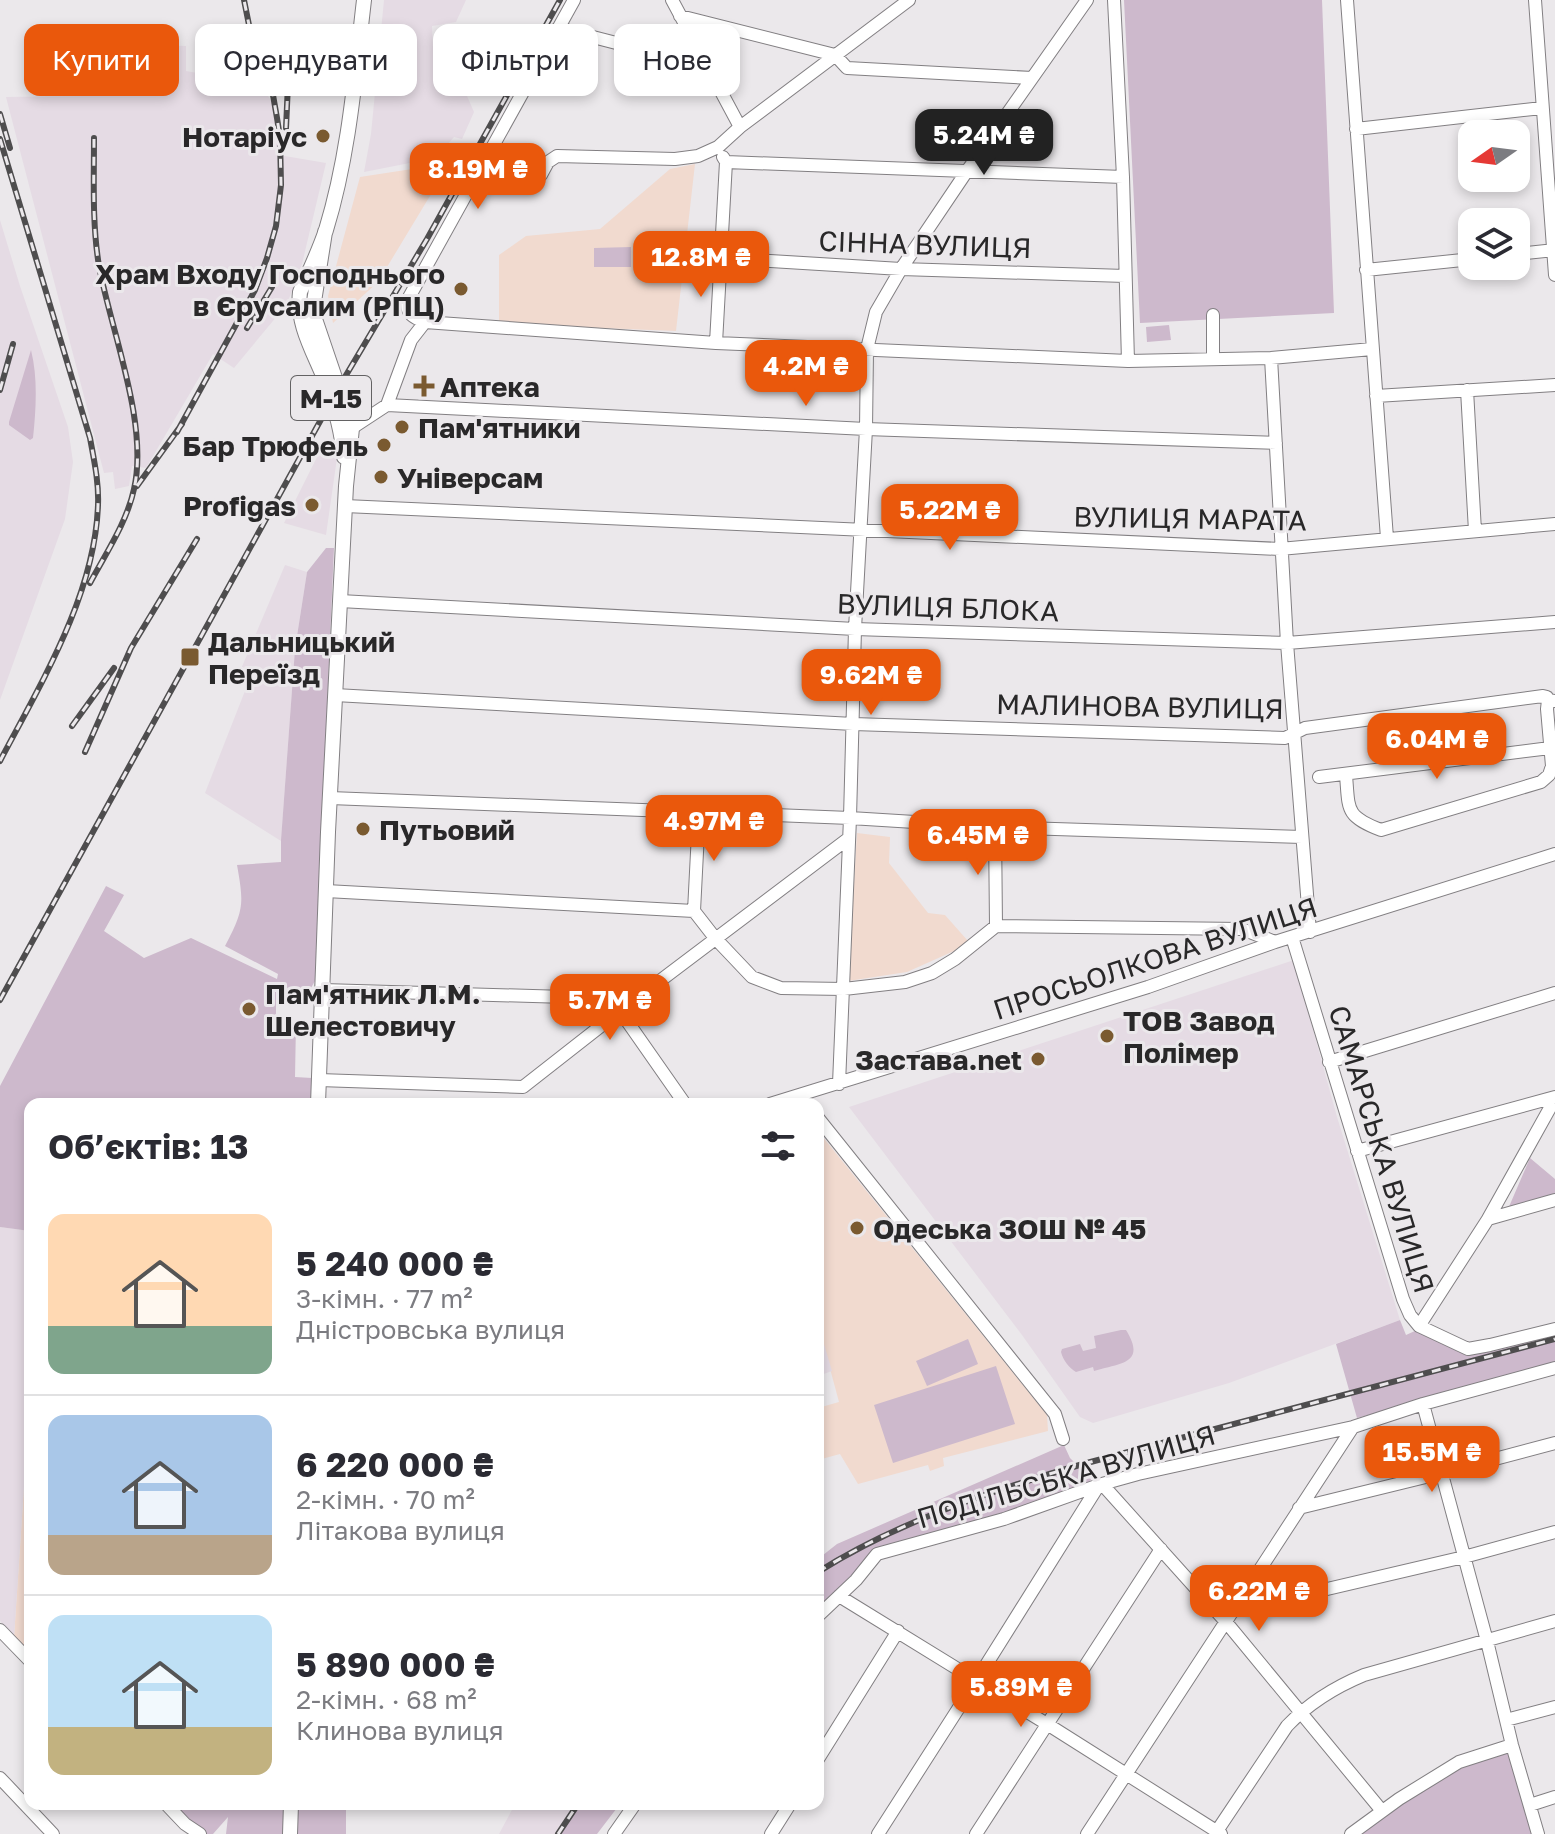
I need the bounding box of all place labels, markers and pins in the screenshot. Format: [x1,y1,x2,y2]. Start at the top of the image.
pin: 5.24M ₴ [910,109,1058,177]
place label: Нотаріус [182,120,307,153]
marker: Нотаріус [314,127,332,145]
pin: 8.19M ₴ [404,143,552,211]
pin: 12.8M ₴ [627,231,775,299]
place label: Храм Входу Господнього в Єрусалим (РПЦ) [95,257,445,322]
marker: Храм Входу Господнього в Єрусалим (РПЦ) [452,280,470,298]
pin: 4.2M ₴ [741,340,871,408]
place label: Аптека [440,370,540,403]
marker: Аптека [415,377,433,395]
place label: Пам'ятники [418,411,581,444]
marker: Пам'ятники [393,418,411,436]
place label: Бар Трюфель [182,429,368,462]
marker: Бар Трюфель [375,436,393,454]
place label: Універсам [397,461,543,494]
marker: Універсам [372,468,390,486]
pin: 5.22M ₴ [876,484,1024,552]
place label: Profigas [183,489,296,522]
marker: Profigas [303,496,321,514]
place label: Дальницький Переїзд [208,625,395,690]
marker: Дальницький Переїзд [179,646,201,668]
pin: 9.62M ₴ [797,649,945,717]
pin: 6.04M ₴ [1363,713,1511,781]
pin: 4.97M ₴ [640,795,788,863]
pin: 6.45M ₴ [904,809,1052,877]
place label: Путьовий [379,813,515,846]
marker: Путьовий [354,820,372,838]
pin: 5.7M ₴ [545,974,675,1042]
place label: Пам'ятник Л.М. Шелестовичу [265,977,481,1042]
marker: Пам'ятник Л.М. Шелестовичу [240,1000,258,1018]
place label: ТОВ Завод Полімер [1123,1004,1275,1069]
marker: ТОВ Завод Полімер [1098,1027,1116,1045]
place label: Застава.net [855,1043,1022,1076]
marker: Застава.net [1029,1050,1047,1068]
place label: Одеська ЗОШ № 45 [873,1212,1146,1245]
marker: Одеська ЗОШ № 45 [848,1219,866,1237]
pin: 15.5M ₴ [1358,1426,1506,1494]
pin: 6.22M ₴ [1185,1565,1333,1633]
pin: 5.89M ₴ [947,1661,1095,1729]

